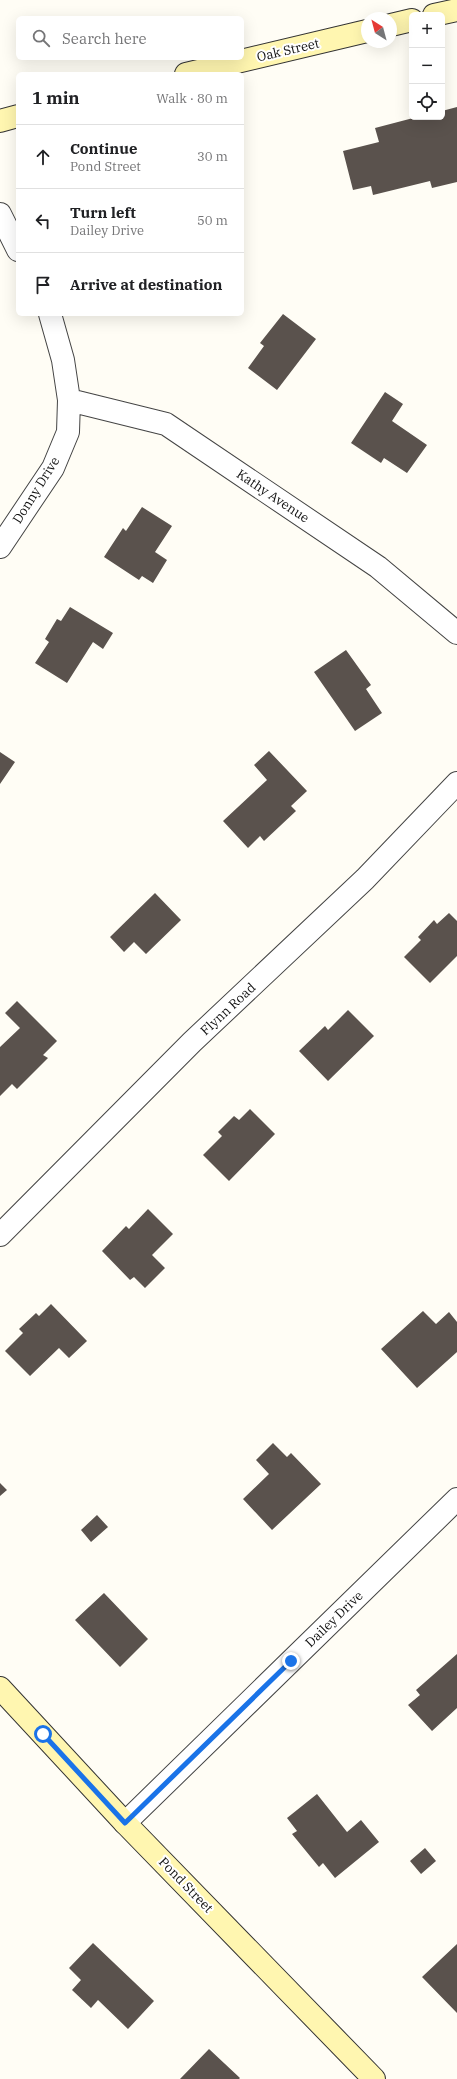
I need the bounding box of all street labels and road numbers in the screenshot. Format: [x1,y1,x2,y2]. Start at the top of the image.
street label: Oak Street [255,34,321,65]
street label: Donny Drive [9,453,63,527]
street label: Kathy Avenue [233,465,313,527]
street label: Flynn Road [197,979,259,1039]
street label: Dailey Drive [301,1587,367,1651]
street label: Pond Street [155,1854,217,1917]

